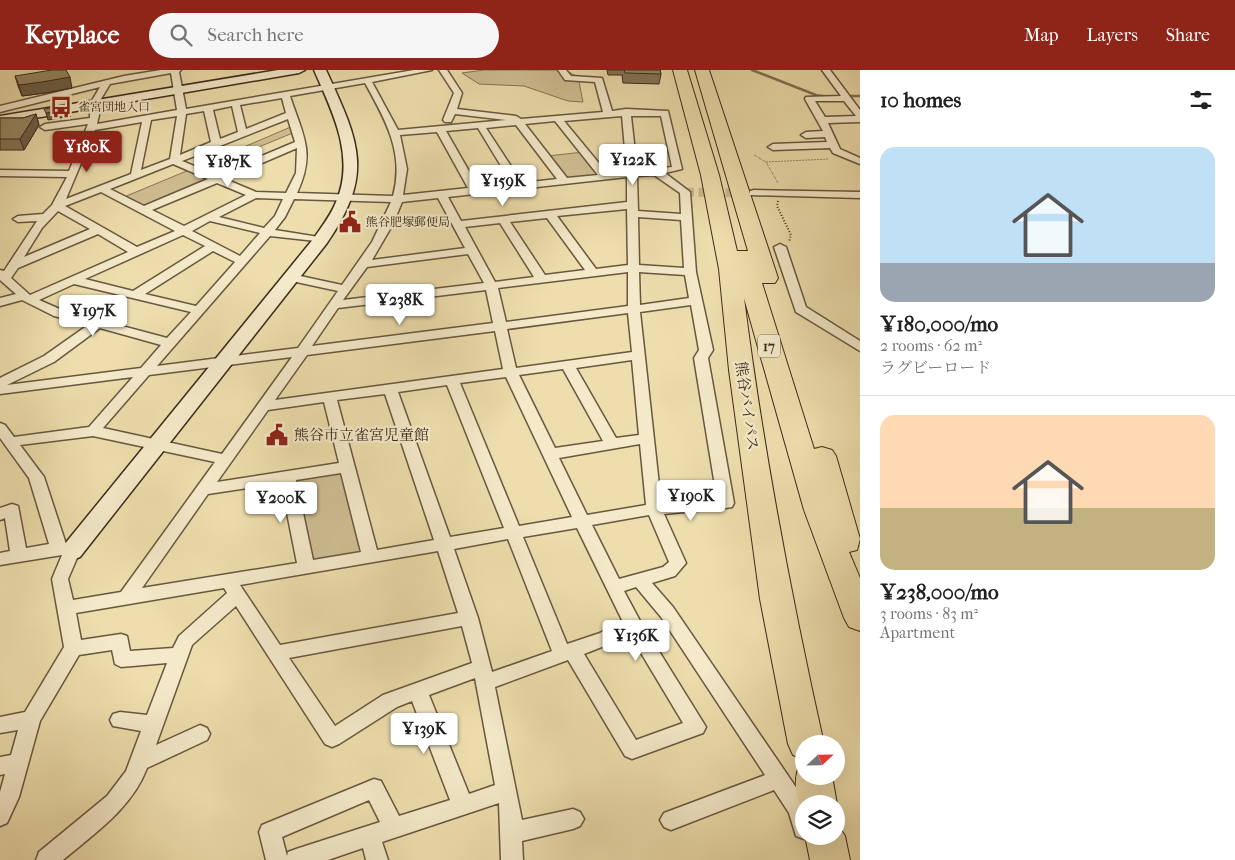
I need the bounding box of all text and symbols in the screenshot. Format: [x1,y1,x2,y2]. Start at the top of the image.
search box [149,13,499,58]
text: Keyplace [25,21,119,49]
icon: search [167,21,195,49]
text: Search here [207,24,304,46]
text: Map [1024,25,1058,46]
text: Layers [1086,25,1138,46]
text: Share [1166,25,1210,46]
icon: filters [1187,86,1215,114]
text: 10 homes [880,88,961,112]
bus stop icon: 雀宮団地入口 [48,94,74,120]
place label: 雀宮団地入口 [78,100,150,114]
pin: ¥180K [52,131,122,173]
text: ¥180K [64,137,110,156]
pin: ¥122K [598,144,668,186]
pin: ¥187K [193,146,263,188]
text: ¥122K [610,150,656,169]
text: ¥187K [205,152,251,171]
pin: ¥159K [468,164,538,207]
text: ¥159K [480,171,526,190]
icon: home [1003,180,1093,270]
public building icon: 熊谷肥塚郵便局 [337,209,363,235]
place label: 熊谷肥塚郵便局 [366,215,450,229]
pin: ¥238K [365,284,435,326]
text: ¥238K [377,290,423,309]
pin: ¥197K [58,294,128,337]
text: ¥197K [70,301,116,320]
text: ¥180,000/mo [880,312,998,336]
road number: 17 [758,334,780,358]
text: 2 rooms · 62 m² [880,336,982,355]
text: ラグビーロード [880,358,991,377]
street label: 熊谷バイパス [732,360,762,452]
public building icon: 熊谷市立雀宮児童館 [264,422,290,448]
place label: 熊谷市立雀宮児童館 [294,426,429,444]
icon: home [1003,447,1093,537]
pin: ¥190K [656,480,726,522]
pin: ¥200K [246,482,316,524]
text: ¥190K [668,486,715,505]
text: ¥200K [256,488,306,507]
text: ¥238,000/mo [880,580,999,604]
text: 3 rooms · 83 m² [880,604,978,623]
pin: ¥136K [601,620,671,662]
text: Apartment [880,623,955,642]
text: ¥136K [613,626,659,645]
pin: ¥139K [389,712,459,755]
text: ¥139K [402,719,446,738]
north arrow [795,735,845,785]
map controls [795,735,845,845]
button: layers [795,795,845,845]

